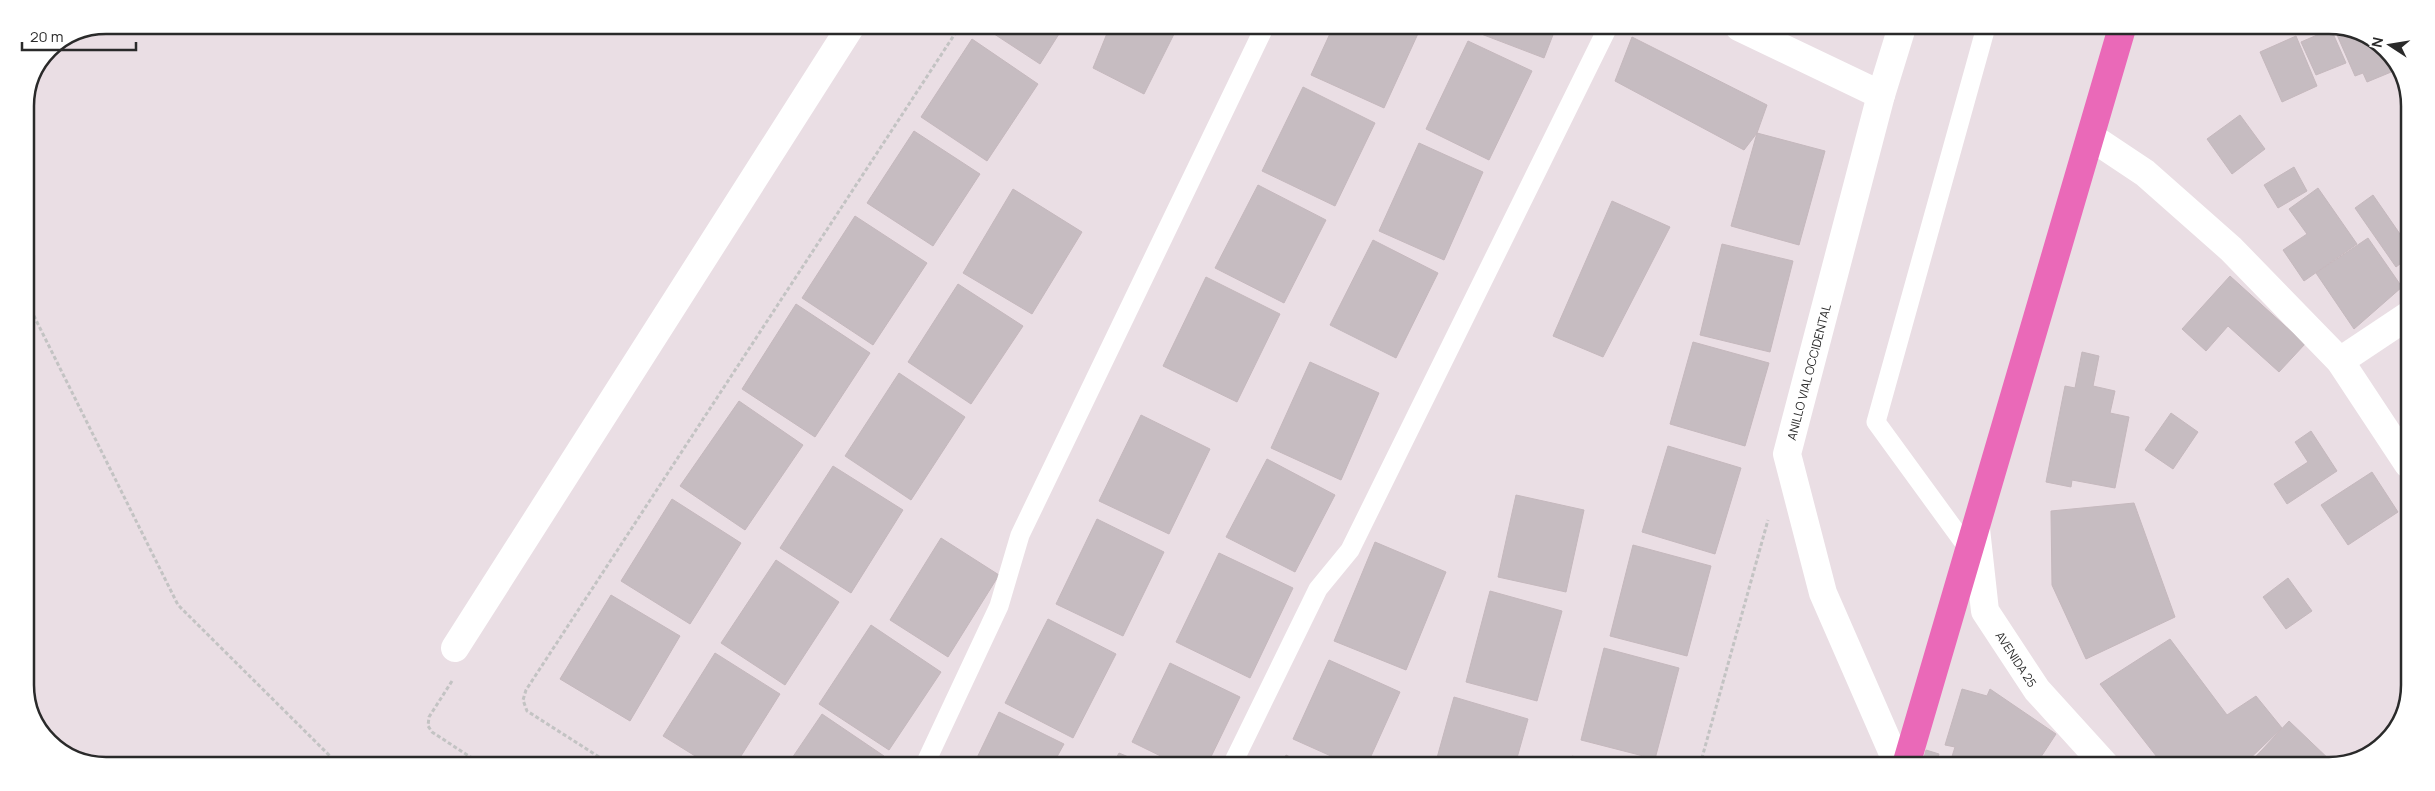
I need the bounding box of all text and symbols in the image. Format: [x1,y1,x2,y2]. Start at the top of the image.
scale bar [22,20,136,52]
north arrow [2365,20,2415,70]
text: 20 m [30,26,63,47]
text: N [2366,35,2387,49]
street label: ANILLO VIAL OCCIDENTAL [1783,302,1834,442]
street label: AVENIDA 25 [1992,628,2041,690]

